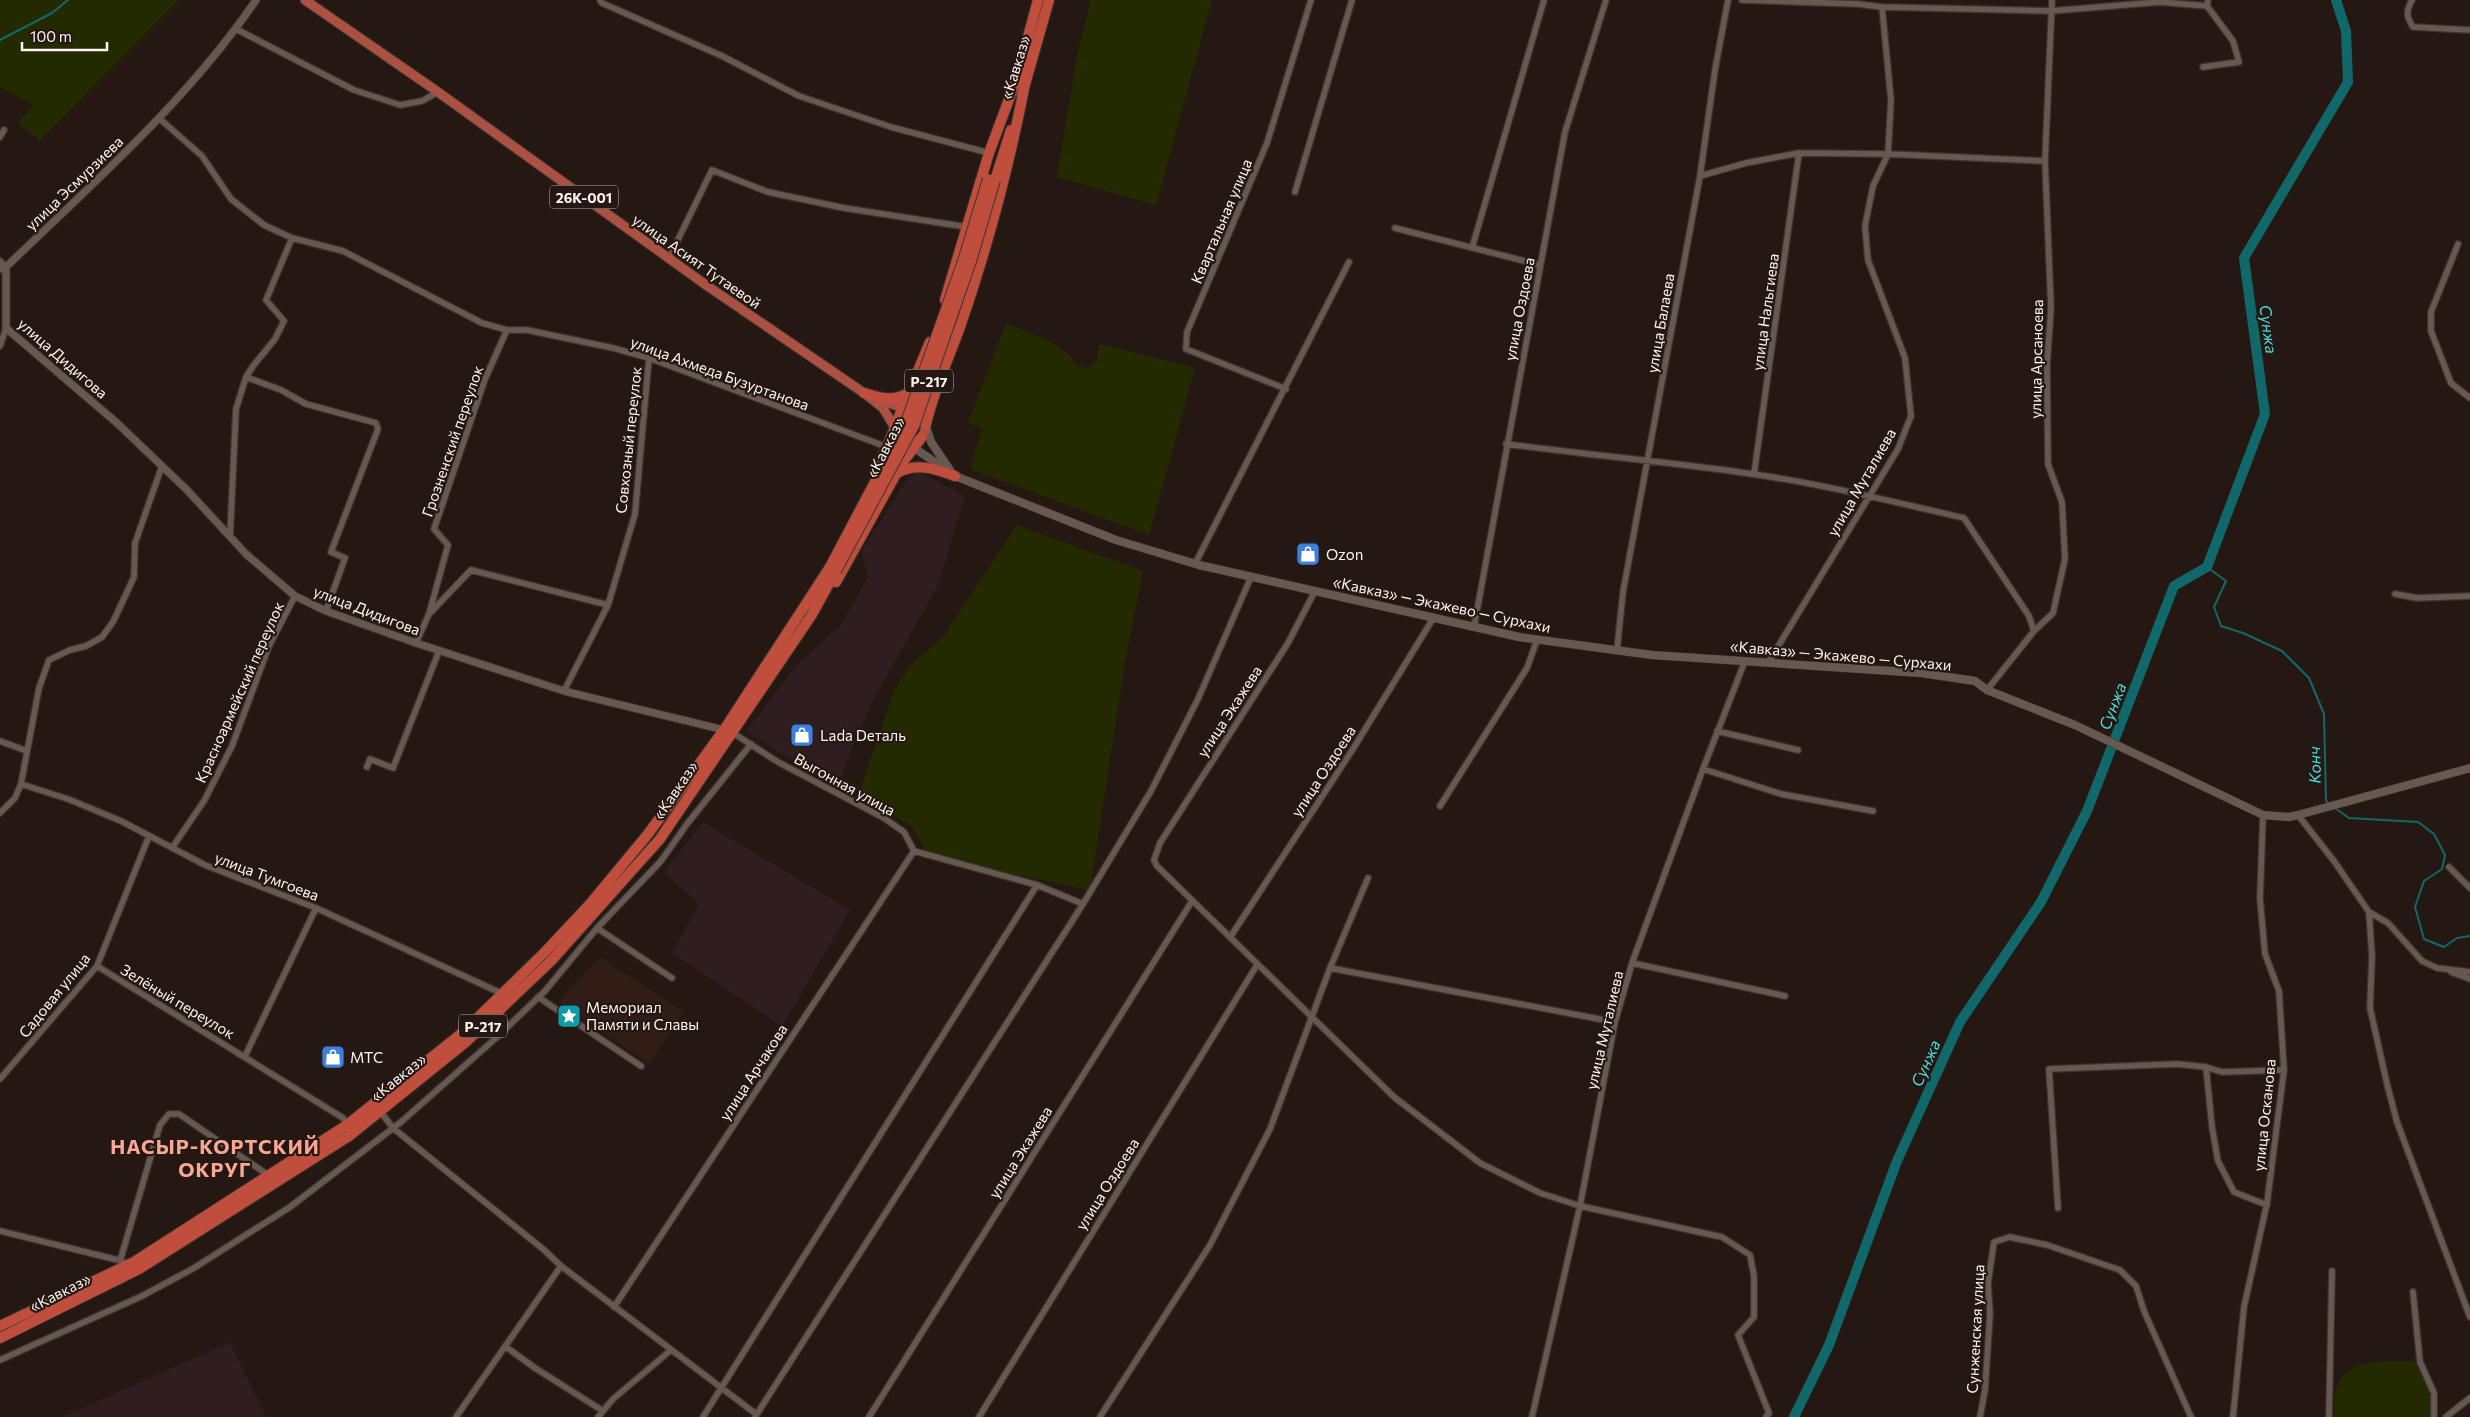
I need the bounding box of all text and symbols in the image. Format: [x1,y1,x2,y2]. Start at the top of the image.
scale bar [22,20,108,52]
text: 100 m [30,27,72,45]
street label: «Кавказ» [997,32,1033,101]
street label: улица Эсмурзиева [22,132,126,234]
street label: Квартальная улица [1187,156,1255,286]
road number: 26К-001 [550,186,618,208]
street label: улица Асият Тутаевой [629,210,765,312]
street label: улица Нальгиева [1748,252,1782,372]
street label: улица Оздоева [1500,256,1538,362]
street label: улица Балаева [1642,272,1678,374]
street label: улица Арсаноева [2026,299,2046,419]
water label: Сунжа [2256,303,2282,355]
street label: улица Дидигова [15,314,111,402]
street label: улица Ахмеда Бузуртанова [628,332,812,414]
street label: Грозненский переулок [418,363,486,519]
street label: Совхозный переулок [611,366,645,514]
road number: Р-217 [905,370,953,392]
street label: «Кавказ» [862,413,908,480]
street label: улица Муталиева [1823,425,1899,539]
shop icon: Ozon [1295,541,1321,567]
place label: Ozon [1326,545,1363,563]
street label: «Кавказ» — Экажево — Сурхахи [1332,572,1552,636]
street label: улица Дидигова [311,581,423,639]
street label: Красноармейский переулок [191,599,287,785]
street label: «Кавказ» — Экажево — Сурхахи [1730,636,1952,674]
street label: улица Экажева [1193,662,1265,760]
water label: Сунжа [2094,680,2130,732]
shop icon: Lada Dеталь [789,722,815,748]
street label: улица Оздоева [1287,722,1359,820]
place label: Lada Dеталь [820,726,906,744]
water label: Конч [2304,746,2324,784]
street label: Выгонная улица [791,749,899,819]
street label: «Кавказ» [649,757,701,822]
street label: улица Тумгоева [212,848,322,904]
street label: Садовая улица [14,949,94,1041]
street label: Зелёный переулок [118,960,238,1042]
street label: улица Муталиева [1582,969,1626,1091]
place label: Мемориал Памяти и Славы [586,998,699,1033]
place icon: Мемориал Памяти и Славы [556,1003,582,1029]
road number: Р-217 [459,1014,507,1038]
street label: улица Арчакова [715,1020,791,1124]
water label: Сунжа [1906,1037,1944,1089]
shop icon: МТС [320,1044,346,1070]
place label: МТС [350,1048,383,1066]
street label: «Кавказ» [367,1049,430,1105]
street label: улица Осканова [2249,1058,2279,1172]
street label: улица Экажева [984,1103,1056,1201]
district label: НАСЫР-КОРТСКИЙ ОКРУГ [110,1134,320,1181]
street label: улица Оздоева [1072,1135,1142,1233]
street label: Сунженская улица [1963,1264,1987,1394]
street label: «Кавказ» [27,1269,94,1315]

